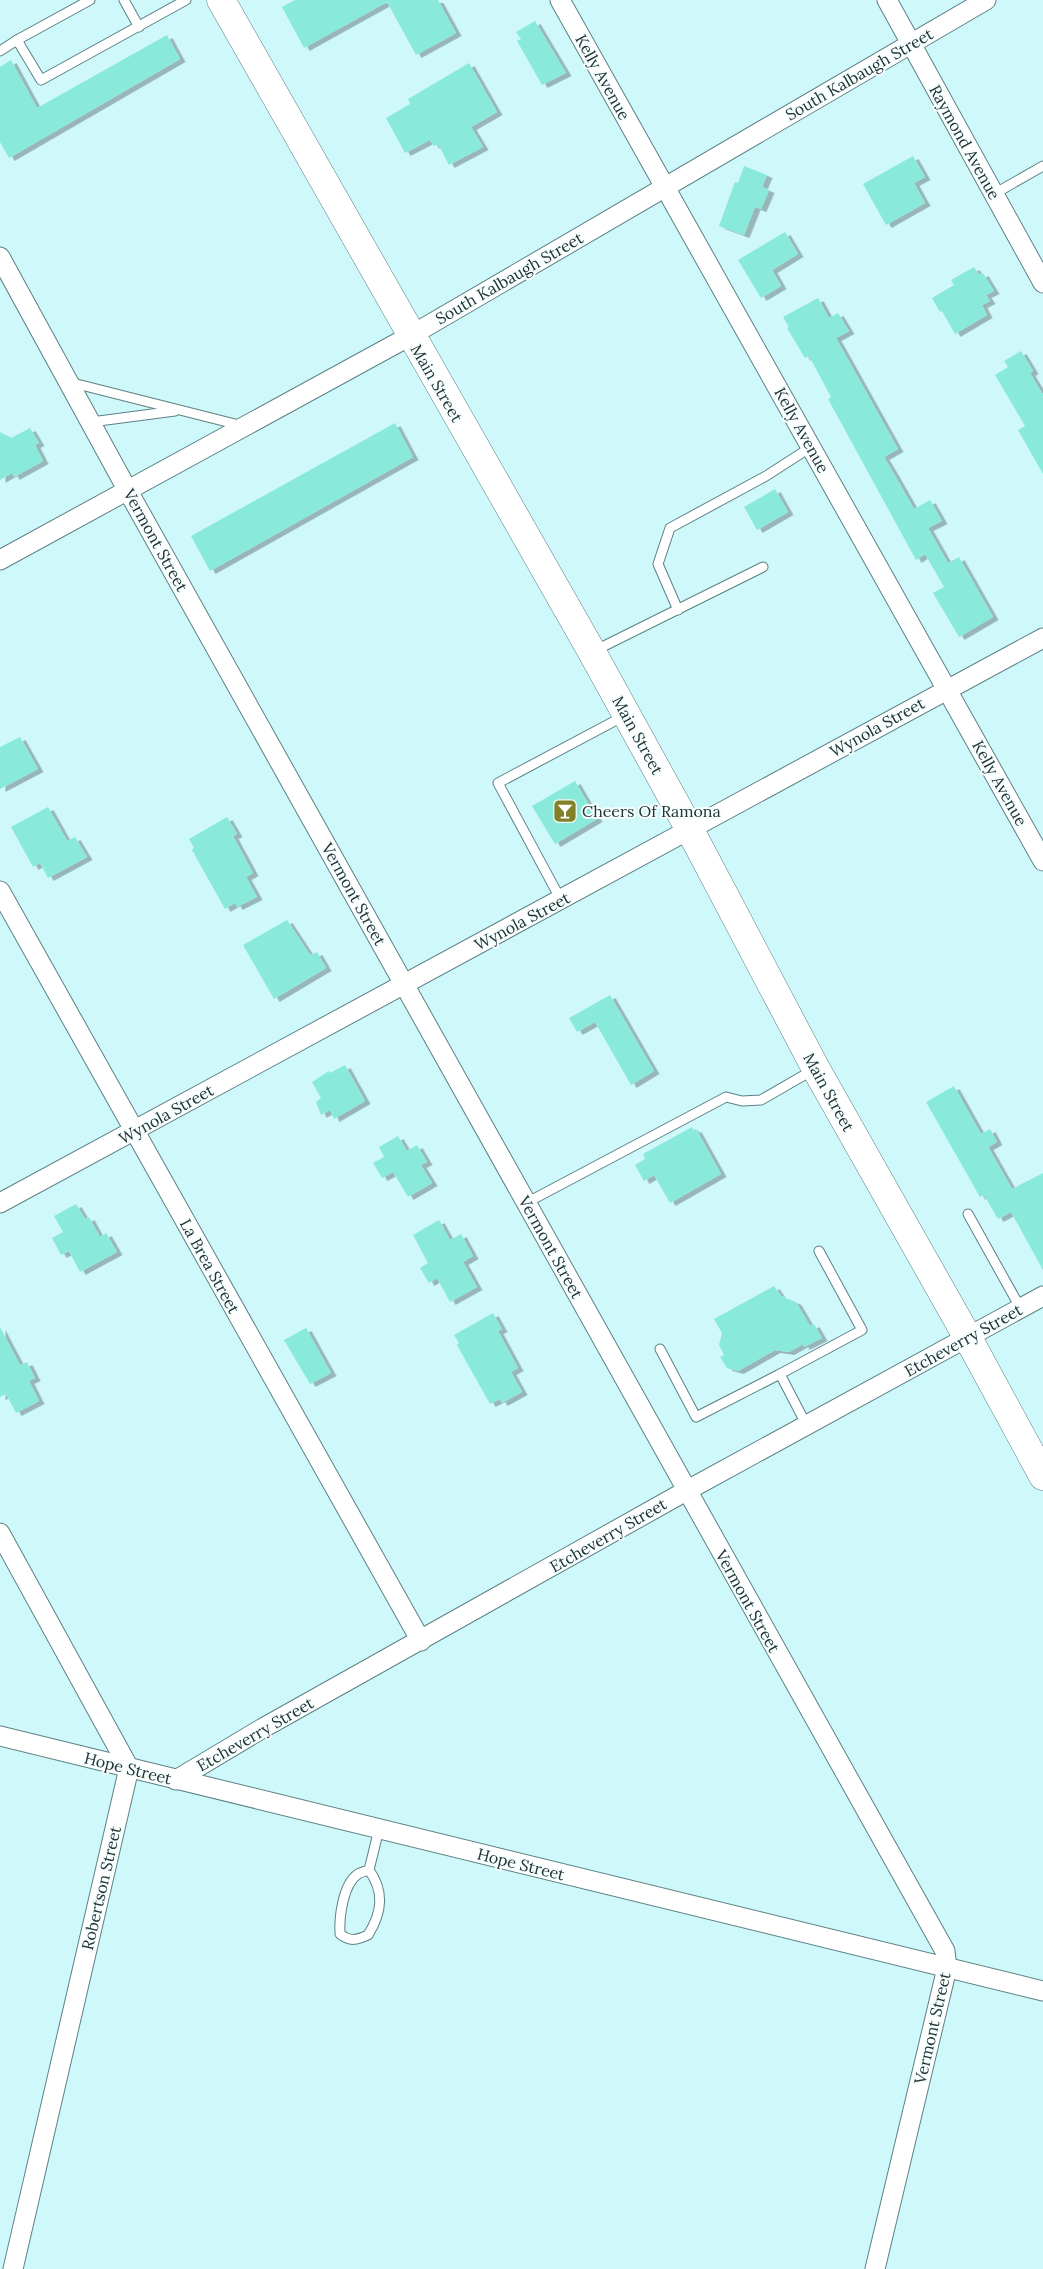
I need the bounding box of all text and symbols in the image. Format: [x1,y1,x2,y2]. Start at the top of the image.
street label: South Kalbaugh Street [782,23,937,124]
street label: Kelly Avenue [571,31,635,124]
street label: Raymond Avenue [925,81,1005,203]
street label: South Kalbaugh Street [432,227,587,328]
street label: Main Street [407,340,468,426]
street label: Kelly Avenue [770,384,834,477]
street label: Vermont Street [119,484,193,596]
street label: Main Street [608,692,668,778]
street label: Wynola Street [826,692,929,761]
street label: Kelly Avenue [968,737,1032,830]
bar icon: Cheers Of Ramona [552,798,578,824]
place label: Cheers Of Ramona [582,801,721,821]
street label: Vermont Street [317,838,391,950]
street label: Wynola Street [471,887,574,955]
street label: Main Street [799,1049,859,1135]
street label: Wynola Street [115,1079,218,1148]
street label: Vermont Street [514,1191,588,1303]
street label: La Brea Street [176,1215,245,1318]
street label: Etcheverry Street [901,1299,1026,1381]
street label: Etcheverry Street [546,1493,671,1577]
street label: Vermont Street [711,1545,785,1657]
street label: Etcheverry Street [193,1692,318,1776]
street label: Hope Street [82,1747,175,1789]
street label: Robertson Street [77,1823,125,1952]
street label: Hope Street [475,1843,568,1885]
street label: Vermont Street [909,1969,955,2087]

